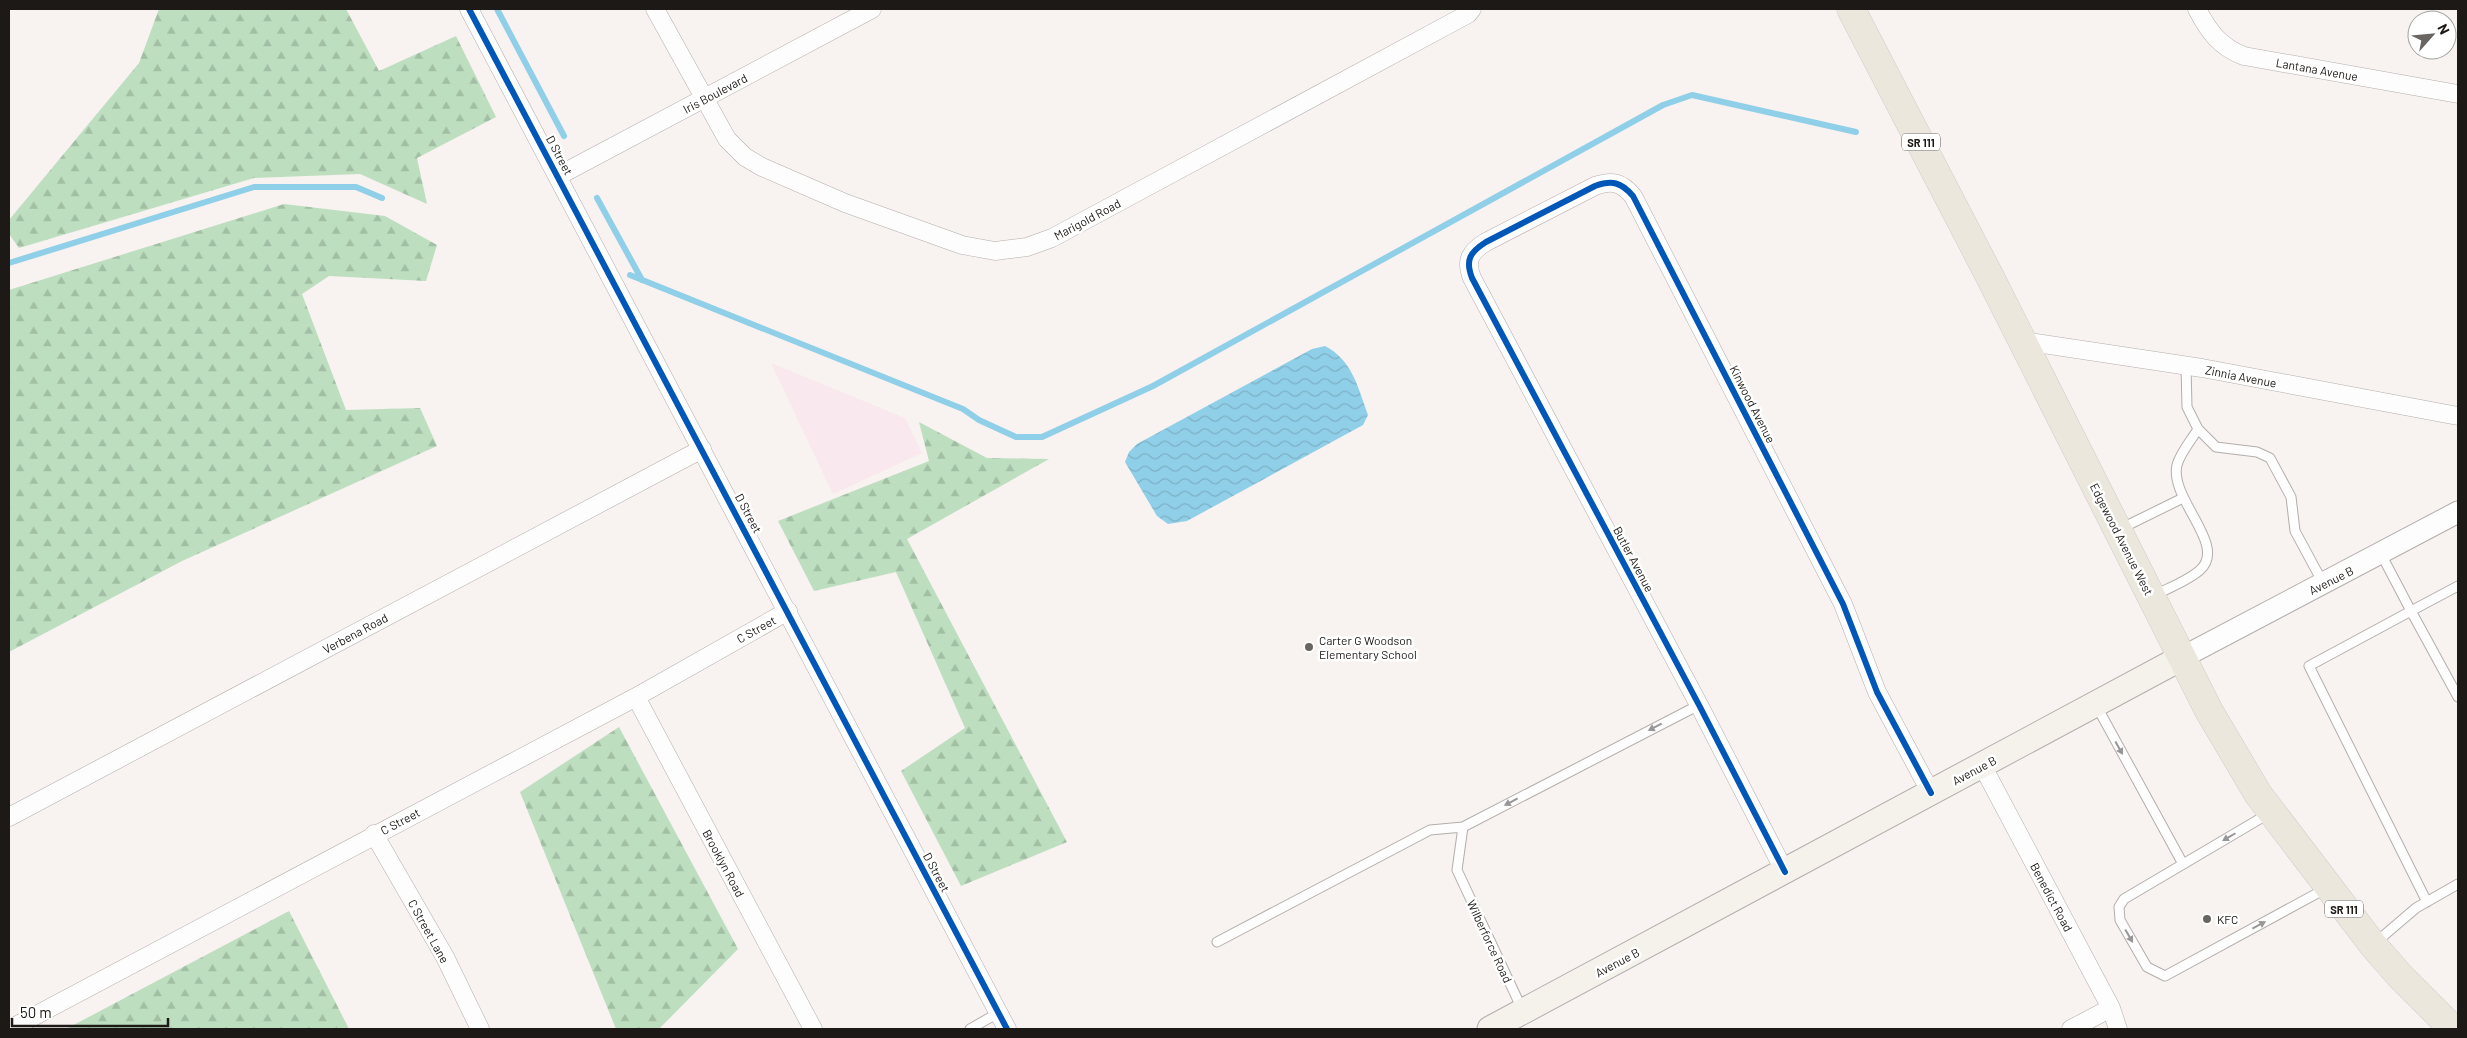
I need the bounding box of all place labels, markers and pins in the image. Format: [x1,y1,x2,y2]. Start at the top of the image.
place label: Carter G Woodson Elementary School [1319,633,1417,661]
marker: Carter G Woodson Elementary School [1303,641,1315,653]
place label: KFC [2217,912,2238,926]
marker: KFC [2201,913,2213,925]

